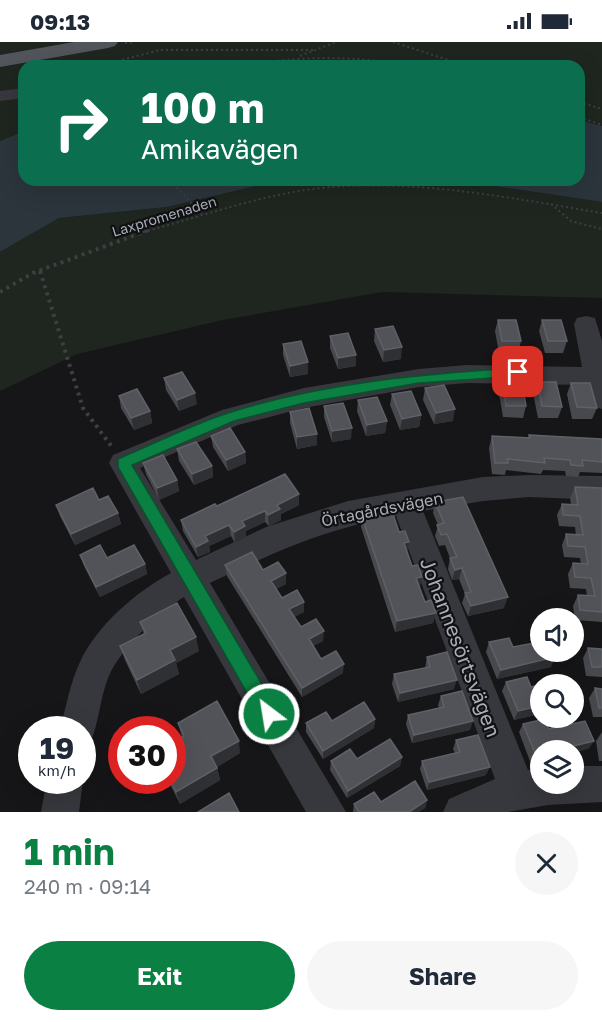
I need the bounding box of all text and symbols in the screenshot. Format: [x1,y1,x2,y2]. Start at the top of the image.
text: 09:13 [30,8,90,35]
text: 100 m [141,82,264,132]
icon: right [42,84,120,162]
text: Amikavägen [141,133,299,165]
street label: Laxpromenaden [110,192,218,240]
pin [492,346,543,397]
icon: arrive [501,355,534,388]
street label: Örtagårdsvägen [319,487,445,531]
street label: Johannesörtsvägen [416,554,506,740]
map controls [530,608,584,794]
button: sound [530,608,584,662]
button: search [530,674,584,728]
position arrow [237,682,301,746]
speed limit sign: 30 [108,716,186,794]
text: 19 [40,730,74,766]
button: layers [530,740,584,794]
text: km/h [38,761,76,779]
text: 1 min [24,830,115,873]
button: close [515,832,578,895]
text: 240 m · 09:14 [24,874,151,898]
button: Exit [24,941,295,1010]
button: Share [307,941,578,1010]

